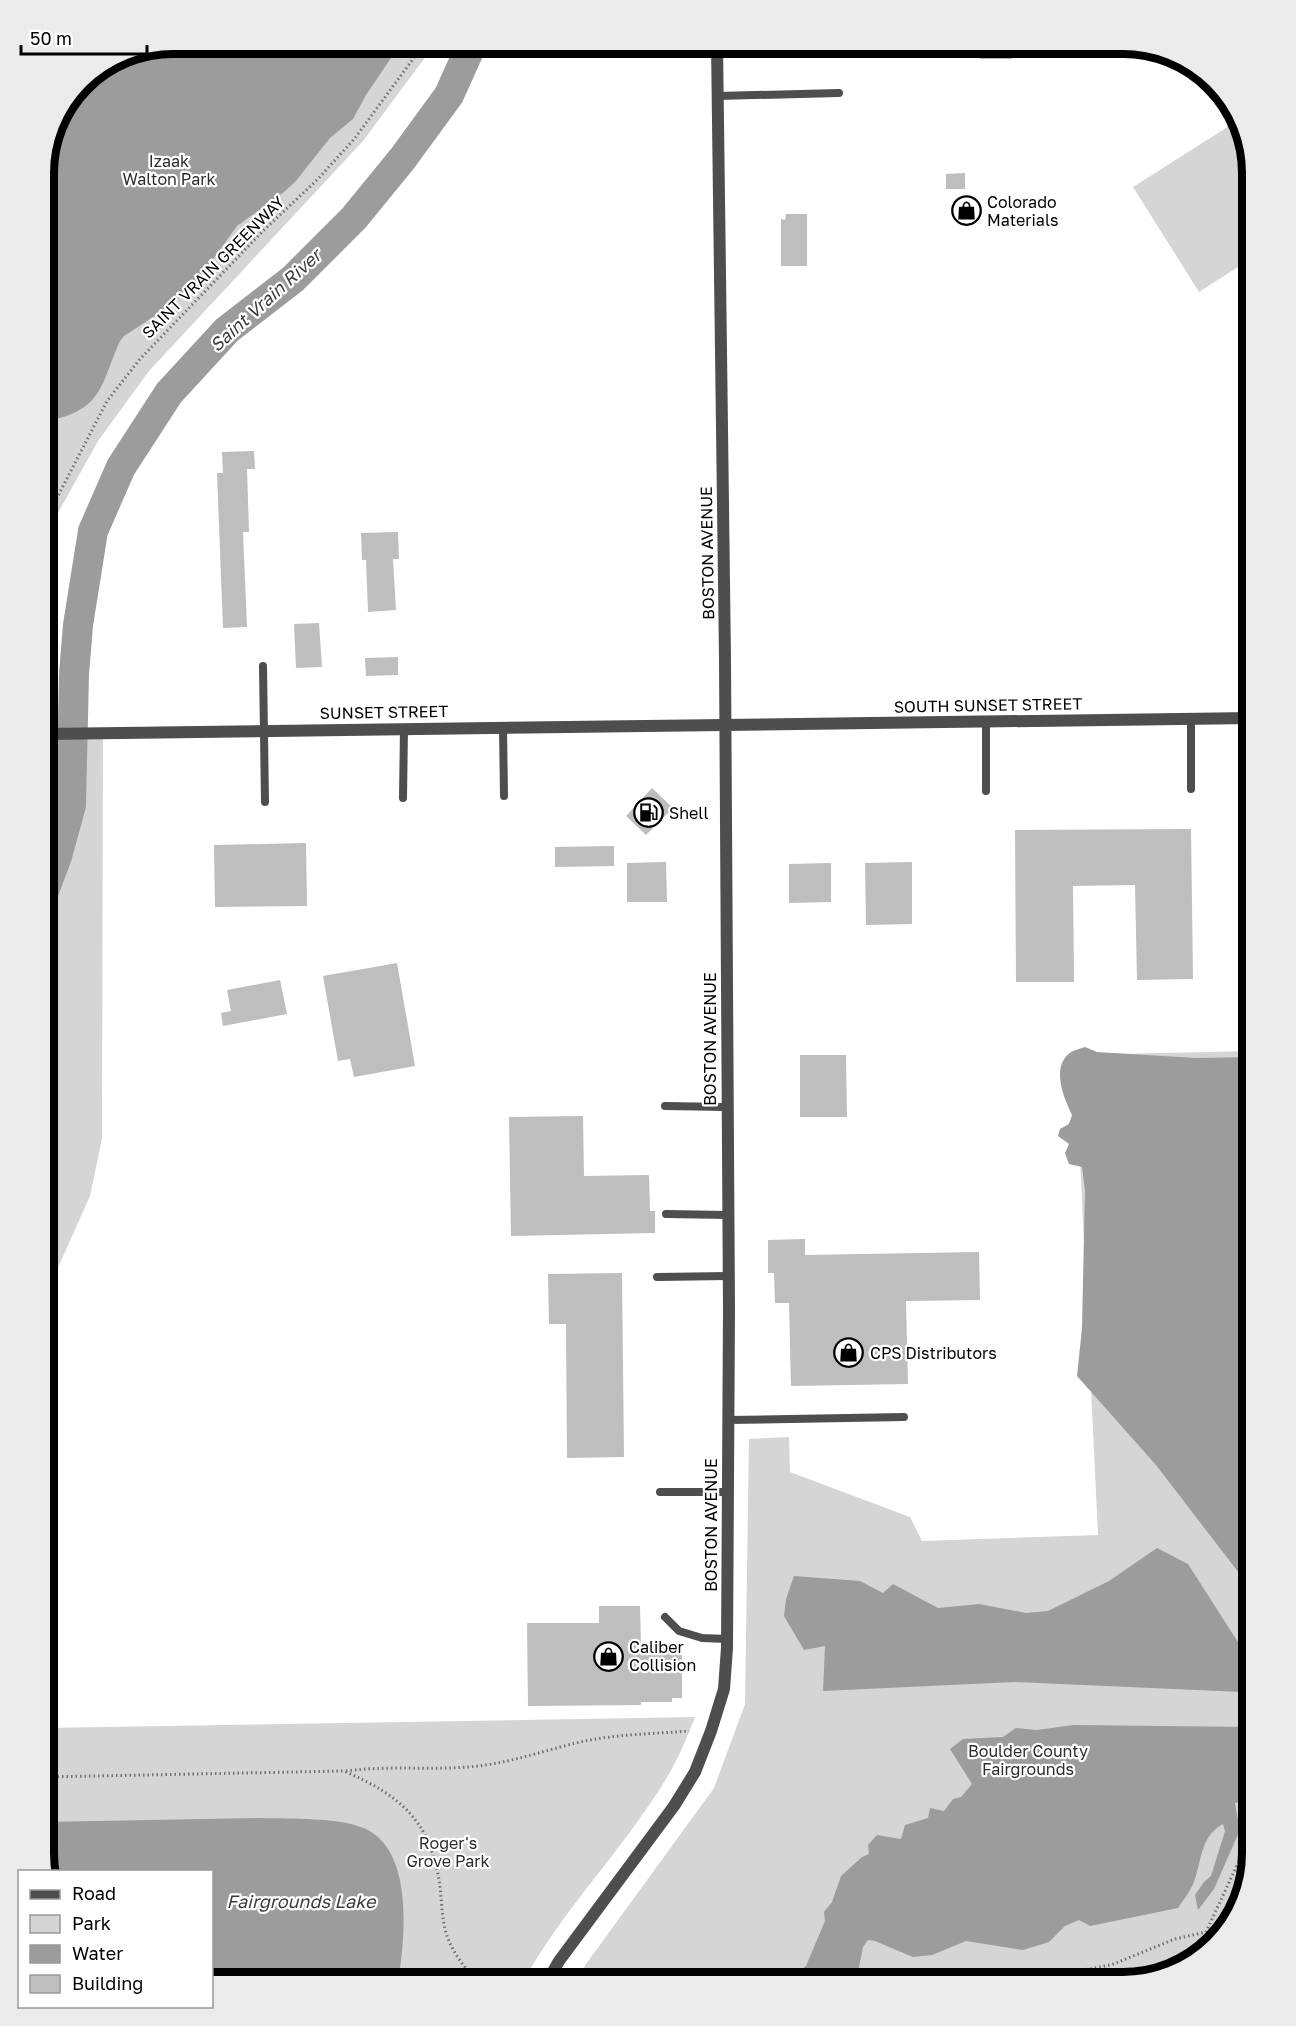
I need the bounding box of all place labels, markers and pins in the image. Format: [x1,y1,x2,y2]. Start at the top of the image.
place label: Colorado Materials [987,192,1059,230]
shop icon: Colorado Materials [950,195,982,227]
fuel station icon: Shell [632,797,664,829]
place label: Shell [669,803,709,823]
shop icon: CPS Distributors [833,1337,865,1369]
place label: CPS Distributors [870,1343,997,1363]
place label: Caliber Collision [629,1637,696,1675]
shop icon: Caliber Collision [592,1640,624,1672]

